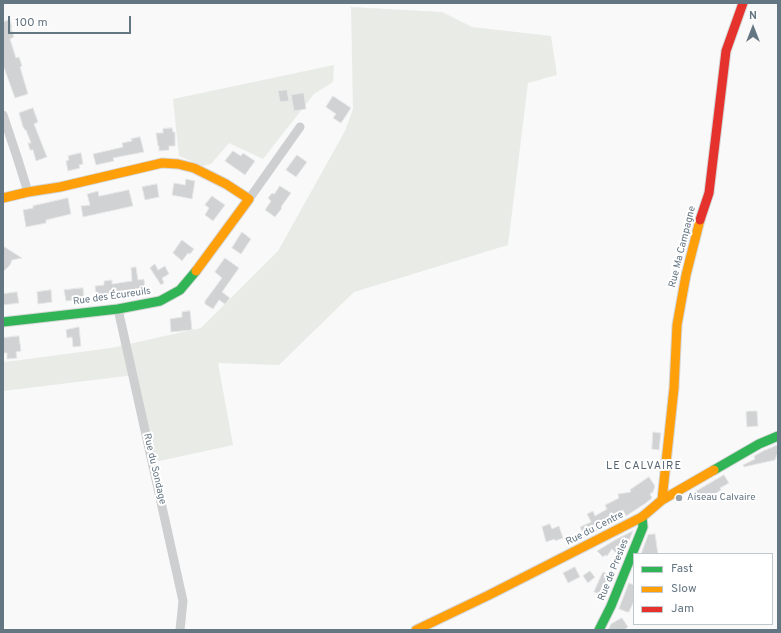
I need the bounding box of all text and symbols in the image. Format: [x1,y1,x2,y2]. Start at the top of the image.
scale bar [10,8,133,34]
north arrow [733,8,773,48]
text: N [749,9,757,23]
text: 100 m [15,15,48,31]
street label: Rue Ma Campagne [667,205,699,289]
street label: Rue des Écureuils [72,286,152,308]
street label: Rue du Sondage [140,432,168,506]
district label: LE CALVAIRE [606,460,682,474]
place label: Aiseau Calvaire [687,492,756,504]
marker: Aiseau Calvaire [674,493,684,503]
street label: Rue du Centre [564,509,626,549]
street label: Rue de Presles [596,537,632,603]
legend [633,553,773,625]
text: Fast [671,561,693,577]
text: Slow [671,581,697,597]
text: Jam [671,601,694,617]

